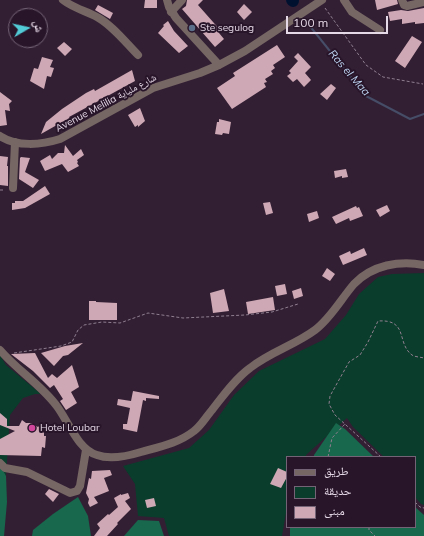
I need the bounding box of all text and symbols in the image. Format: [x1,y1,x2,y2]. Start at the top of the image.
north arrow [8,8,48,48]
scale bar [288,8,390,34]
text: 100 m [293,15,328,30]
text: ش [31,19,47,33]
place label: Ste segulog [200,22,254,34]
marker: Ste segulog [187,23,197,33]
water label: Ras el Maa [325,47,373,99]
street label: Avenue Melilia شارع ملياية [54,71,158,135]
place label: Hotel Loubar [40,422,100,434]
marker: Hotel Loubar [27,423,37,433]
legend [286,456,416,528]
text: طريق [324,463,349,478]
text: حديقة [324,483,352,498]
text: مبنى [324,503,345,518]

